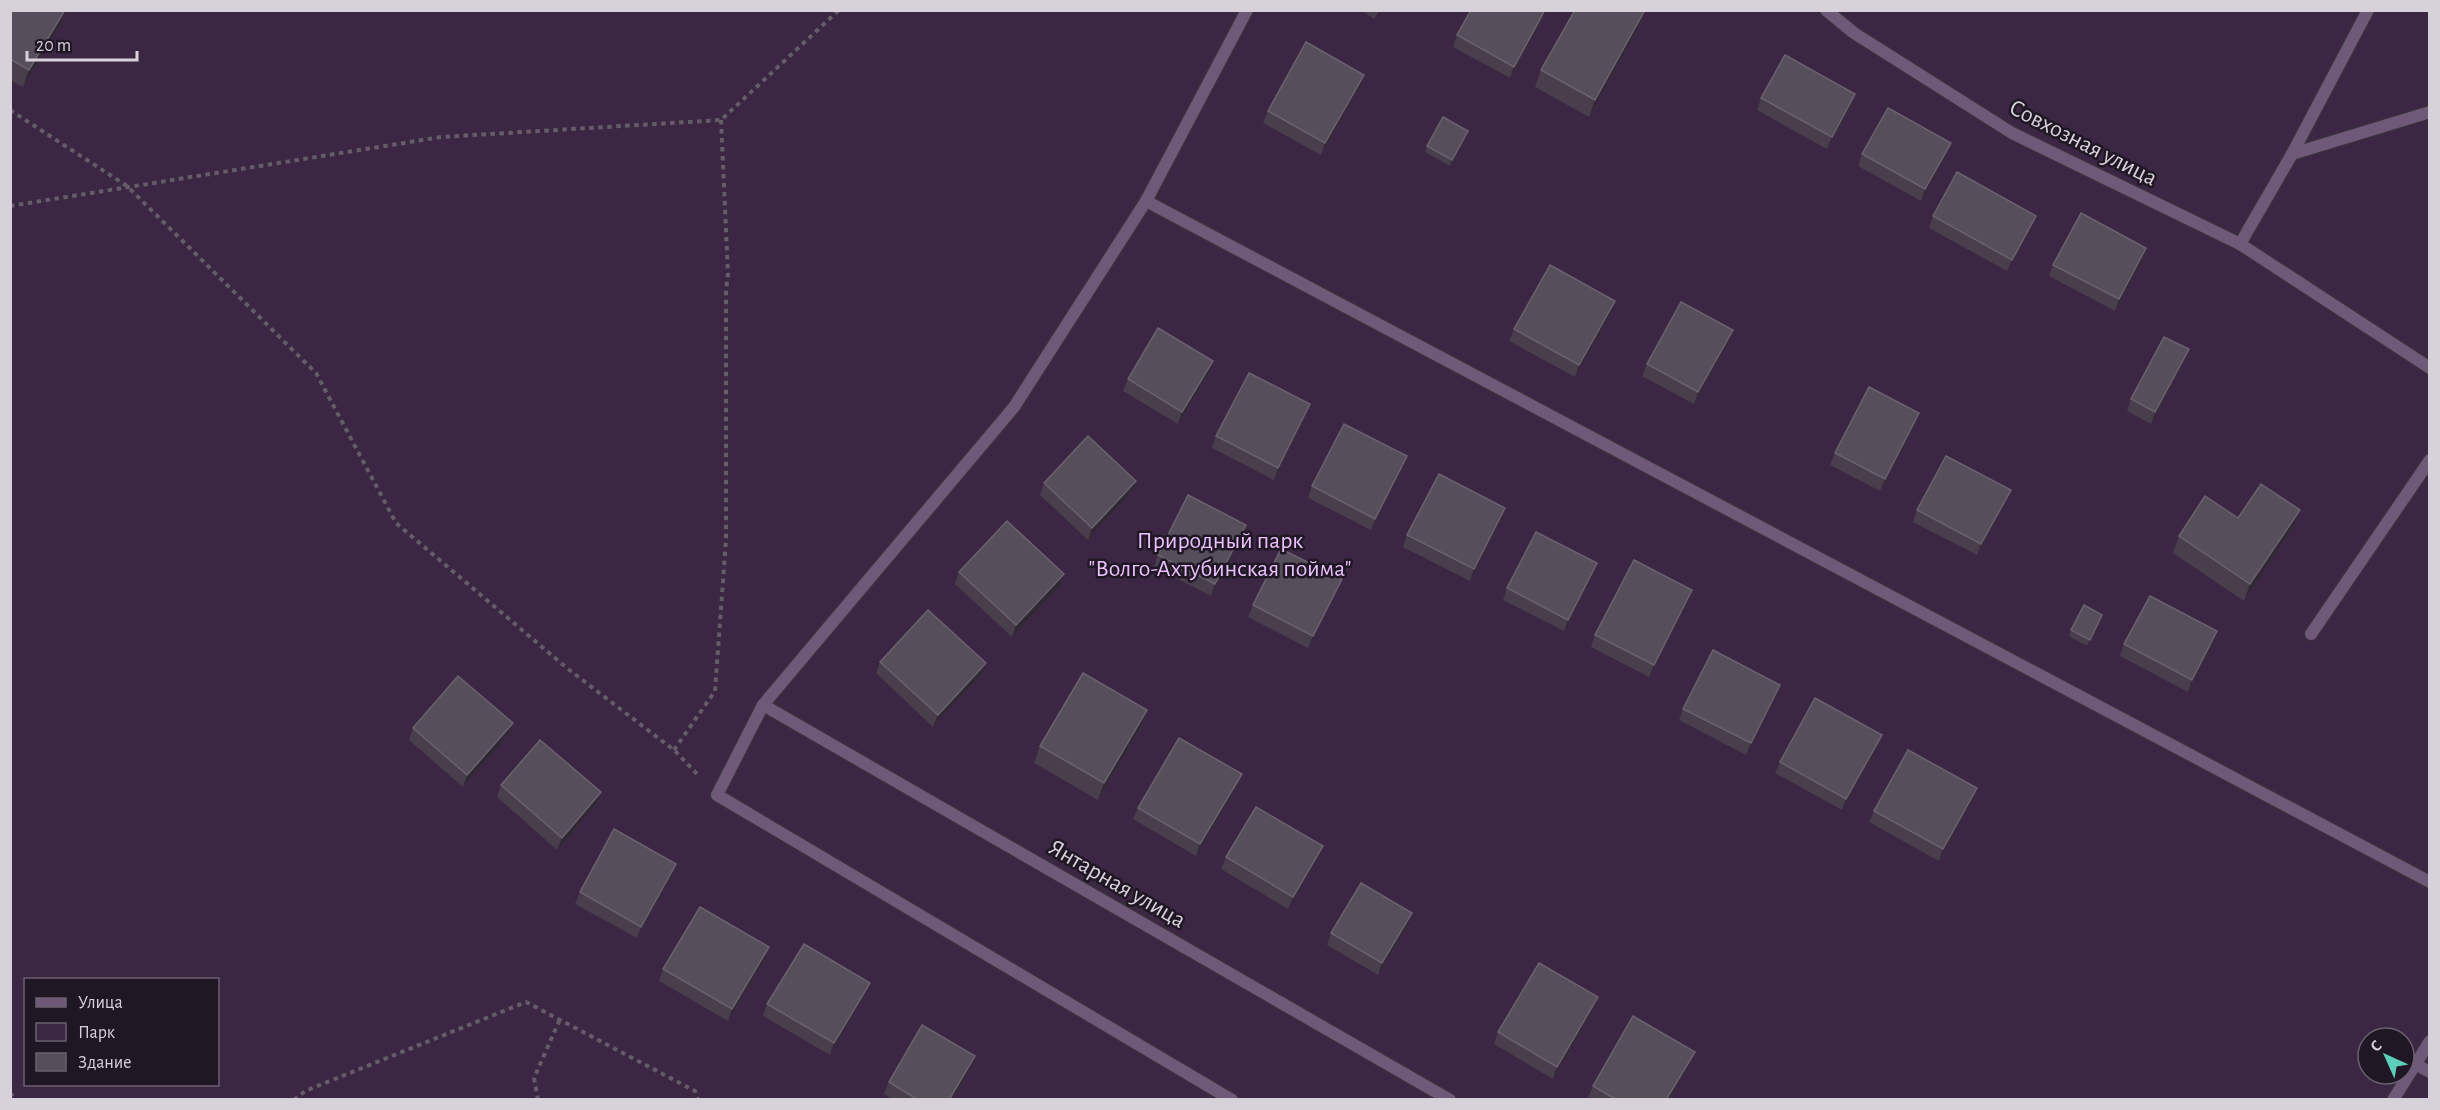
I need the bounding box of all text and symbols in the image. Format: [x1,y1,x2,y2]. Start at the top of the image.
scale bar [27,24,136,62]
text: 20 m [36,37,71,55]
street label: Совхозная улица [2005,95,2161,191]
park label: Природный парк "Волго-Ахтубинская пойма" [1089,529,1351,581]
street label: Янтарная улица [1045,835,1189,933]
legend [24,978,219,1086]
text: Улица [78,994,123,1012]
text: Парк [78,1024,116,1042]
north arrow [2356,1026,2416,1086]
text: С [2367,1037,2385,1055]
text: Здание [78,1054,132,1072]

